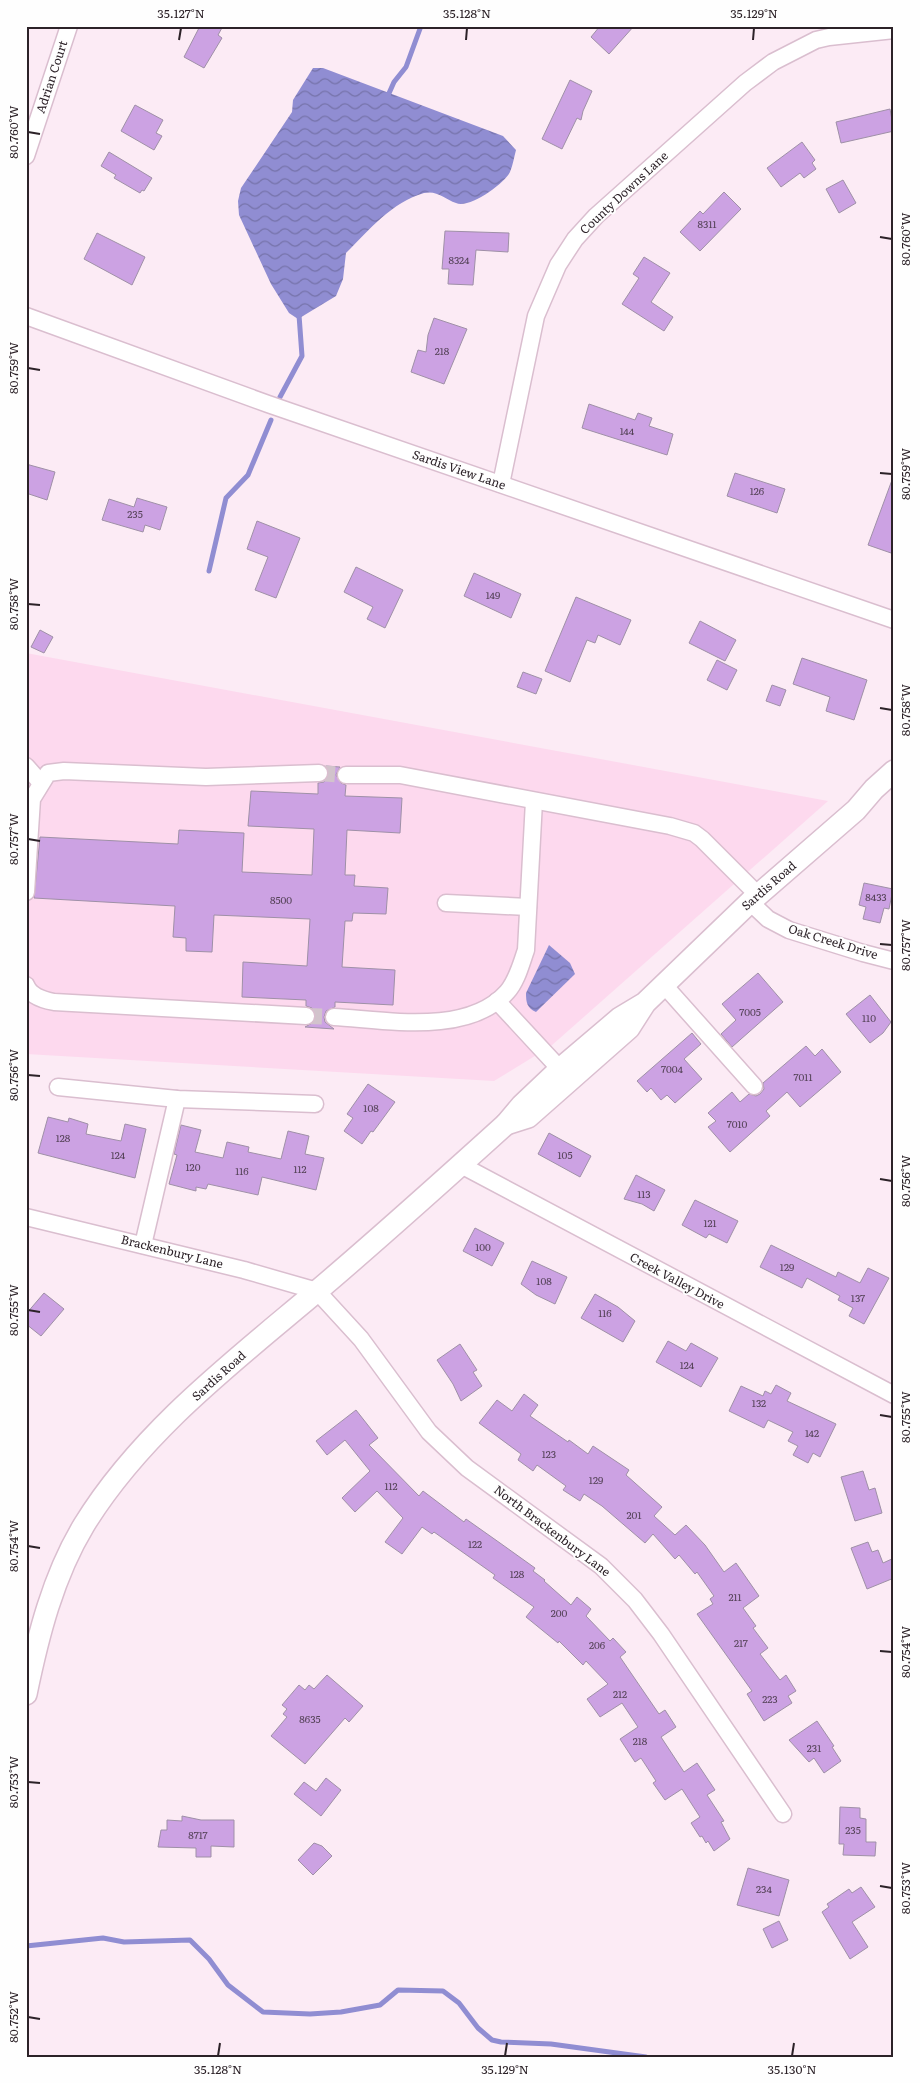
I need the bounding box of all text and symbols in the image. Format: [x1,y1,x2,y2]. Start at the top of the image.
text: 35.127°N [157,4,205,22]
text: 35.128°N [443,4,491,22]
text: 35.129°N [730,4,778,22]
street label: Adrian Court [31,38,71,116]
text: 80.760°W [4,105,22,159]
street label: County Downs Lane [575,147,671,238]
text: 80.760°W [896,212,914,266]
house number: 8311 [697,216,717,231]
house number: 8324 [448,252,470,267]
text: 80.759°W [4,342,22,394]
house number: 218 [435,343,450,358]
house number: 144 [620,423,635,438]
street label: Sardis View Lane [410,445,508,493]
text: 80.759°W [896,448,914,500]
house number: 126 [750,483,765,498]
house number: 235 [127,506,143,521]
text: 80.758°W [4,578,22,630]
house number: 149 [486,587,500,602]
text: 80.758°W [896,684,914,736]
text: 80.757°W [4,813,22,865]
street label: Sardis Road [737,856,800,914]
house number: 8433 [865,889,887,904]
house number: 8500 [270,892,292,907]
street label: Oak Creek Drive [786,919,880,963]
text: 80.757°W [896,919,914,971]
house number: 7005 [739,1004,761,1019]
house number: 110 [862,1010,876,1025]
text: 80.756°W [4,1049,22,1101]
house number: 7004 [661,1061,684,1076]
house number: 7011 [794,1069,813,1084]
house number: 108 [363,1100,379,1115]
house number: 7010 [727,1116,748,1131]
house number: 128 [56,1130,71,1145]
house number: 124 [111,1147,126,1162]
house number: 105 [558,1147,572,1162]
text: 80.756°W [896,1155,914,1207]
house number: 120 [186,1159,201,1174]
house number: 112 [293,1161,307,1176]
house number: 116 [235,1163,249,1178]
house number: 113 [637,1186,651,1201]
house number: 121 [703,1215,717,1230]
street label: Brackenbury Lane [119,1230,225,1272]
house number: 100 [475,1239,491,1254]
street label: Creek Valley Drive [627,1247,728,1313]
house number: 129 [780,1259,794,1274]
house number: 108 [536,1273,552,1288]
text: 80.755°W [4,1284,22,1336]
house number: 137 [851,1290,865,1305]
house number: 116 [598,1305,612,1320]
street label: Sardis Road [187,1346,250,1404]
house number: 124 [680,1357,695,1372]
text: 80.755°W [896,1391,914,1443]
house number: 132 [752,1395,766,1410]
house number: 142 [805,1425,819,1440]
house number: 123 [542,1446,556,1461]
house number: 129 [589,1472,603,1487]
house number: 112 [384,1478,398,1493]
street label: North Brackenbury Lane [491,1480,615,1580]
house number: 201 [627,1507,641,1522]
text: 80.754°W [4,1520,22,1572]
house number: 122 [468,1536,482,1551]
house number: 128 [510,1566,525,1581]
house number: 211 [728,1589,742,1604]
house number: 200 [551,1605,568,1620]
text: 80.754°W [896,1626,914,1678]
house number: 217 [734,1635,748,1650]
house number: 206 [589,1637,606,1652]
house number: 212 [613,1686,627,1701]
house number: 223 [762,1691,778,1706]
house number: 8635 [299,1711,321,1726]
house number: 218 [633,1733,648,1748]
house number: 231 [807,1740,821,1755]
text: 80.753°W [4,1756,22,1808]
house number: 235 [845,1822,861,1837]
house number: 8717 [188,1827,208,1842]
text: 80.753°W [896,1862,914,1914]
house number: 234 [756,1881,772,1896]
text: 80.752°W [4,1991,22,2043]
text: 35.128°N [194,2060,242,2078]
text: 35.129°N [481,2060,529,2078]
text: 35.130°N [768,2060,816,2078]

